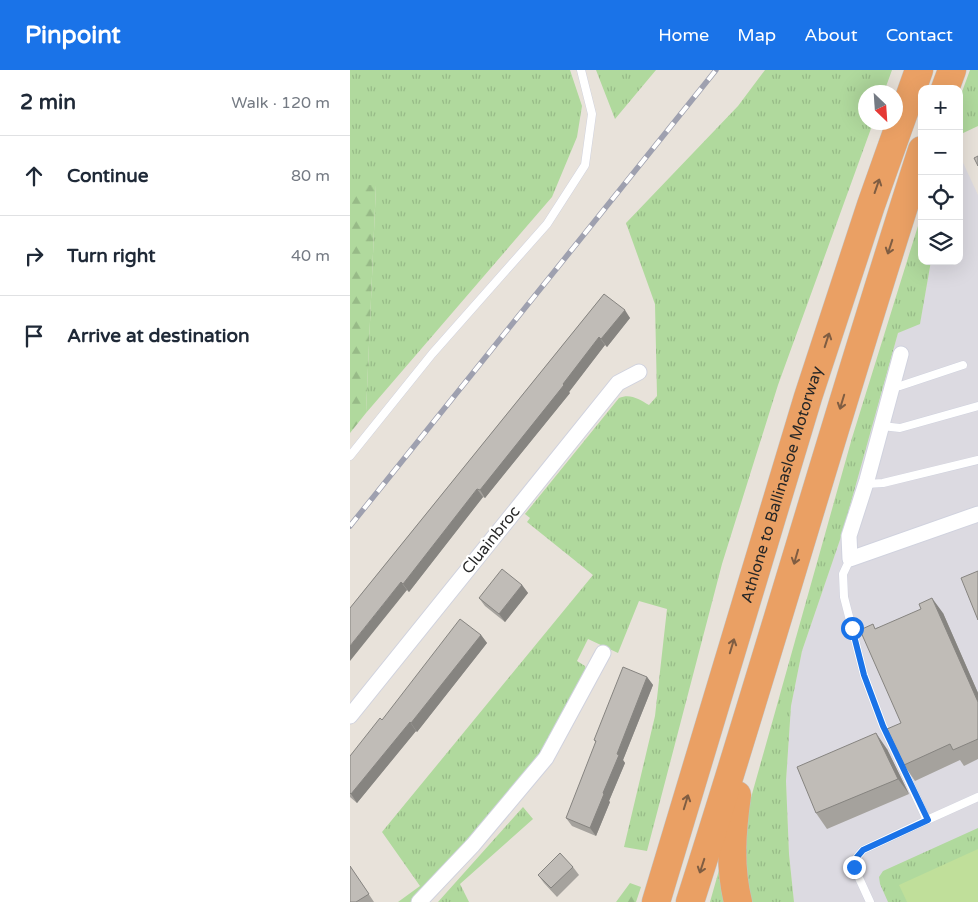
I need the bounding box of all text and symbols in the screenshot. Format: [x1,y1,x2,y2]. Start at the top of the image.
text: Pinpoint [25,21,121,50]
text: Home [658,24,709,46]
text: Map [737,24,776,46]
text: About [804,24,858,46]
text: Contact [886,24,953,46]
north arrow [858,85,903,130]
map controls [918,85,963,265]
button: + [918,85,963,130]
text: 2 min [20,90,76,115]
text: Walk · 120 m [231,93,330,113]
button: − [918,130,963,175]
icon: ahead [20,162,48,190]
text: Continue [67,165,149,187]
text: 80 m [291,166,330,186]
button: locate [918,175,963,220]
one-way arrow [873,178,883,194]
button: layers [918,220,963,265]
one-way arrow [885,238,895,254]
icon: right [20,242,48,270]
text: Turn right [67,245,155,267]
text: 40 m [291,246,330,266]
icon: arrive [20,322,48,350]
text: Arrive at destination [67,325,250,347]
one-way arrow [822,333,832,349]
street label: Athlone to Ballinasloe Motorway [737,363,828,605]
one-way arrow [837,393,847,409]
street label: Cluainbroc [457,502,525,578]
one-way arrow [790,549,800,565]
route start [841,617,864,640]
one-way arrow [728,638,738,654]
one-way arrow [681,794,691,810]
route end [843,856,866,879]
one-way arrow [696,857,706,873]

